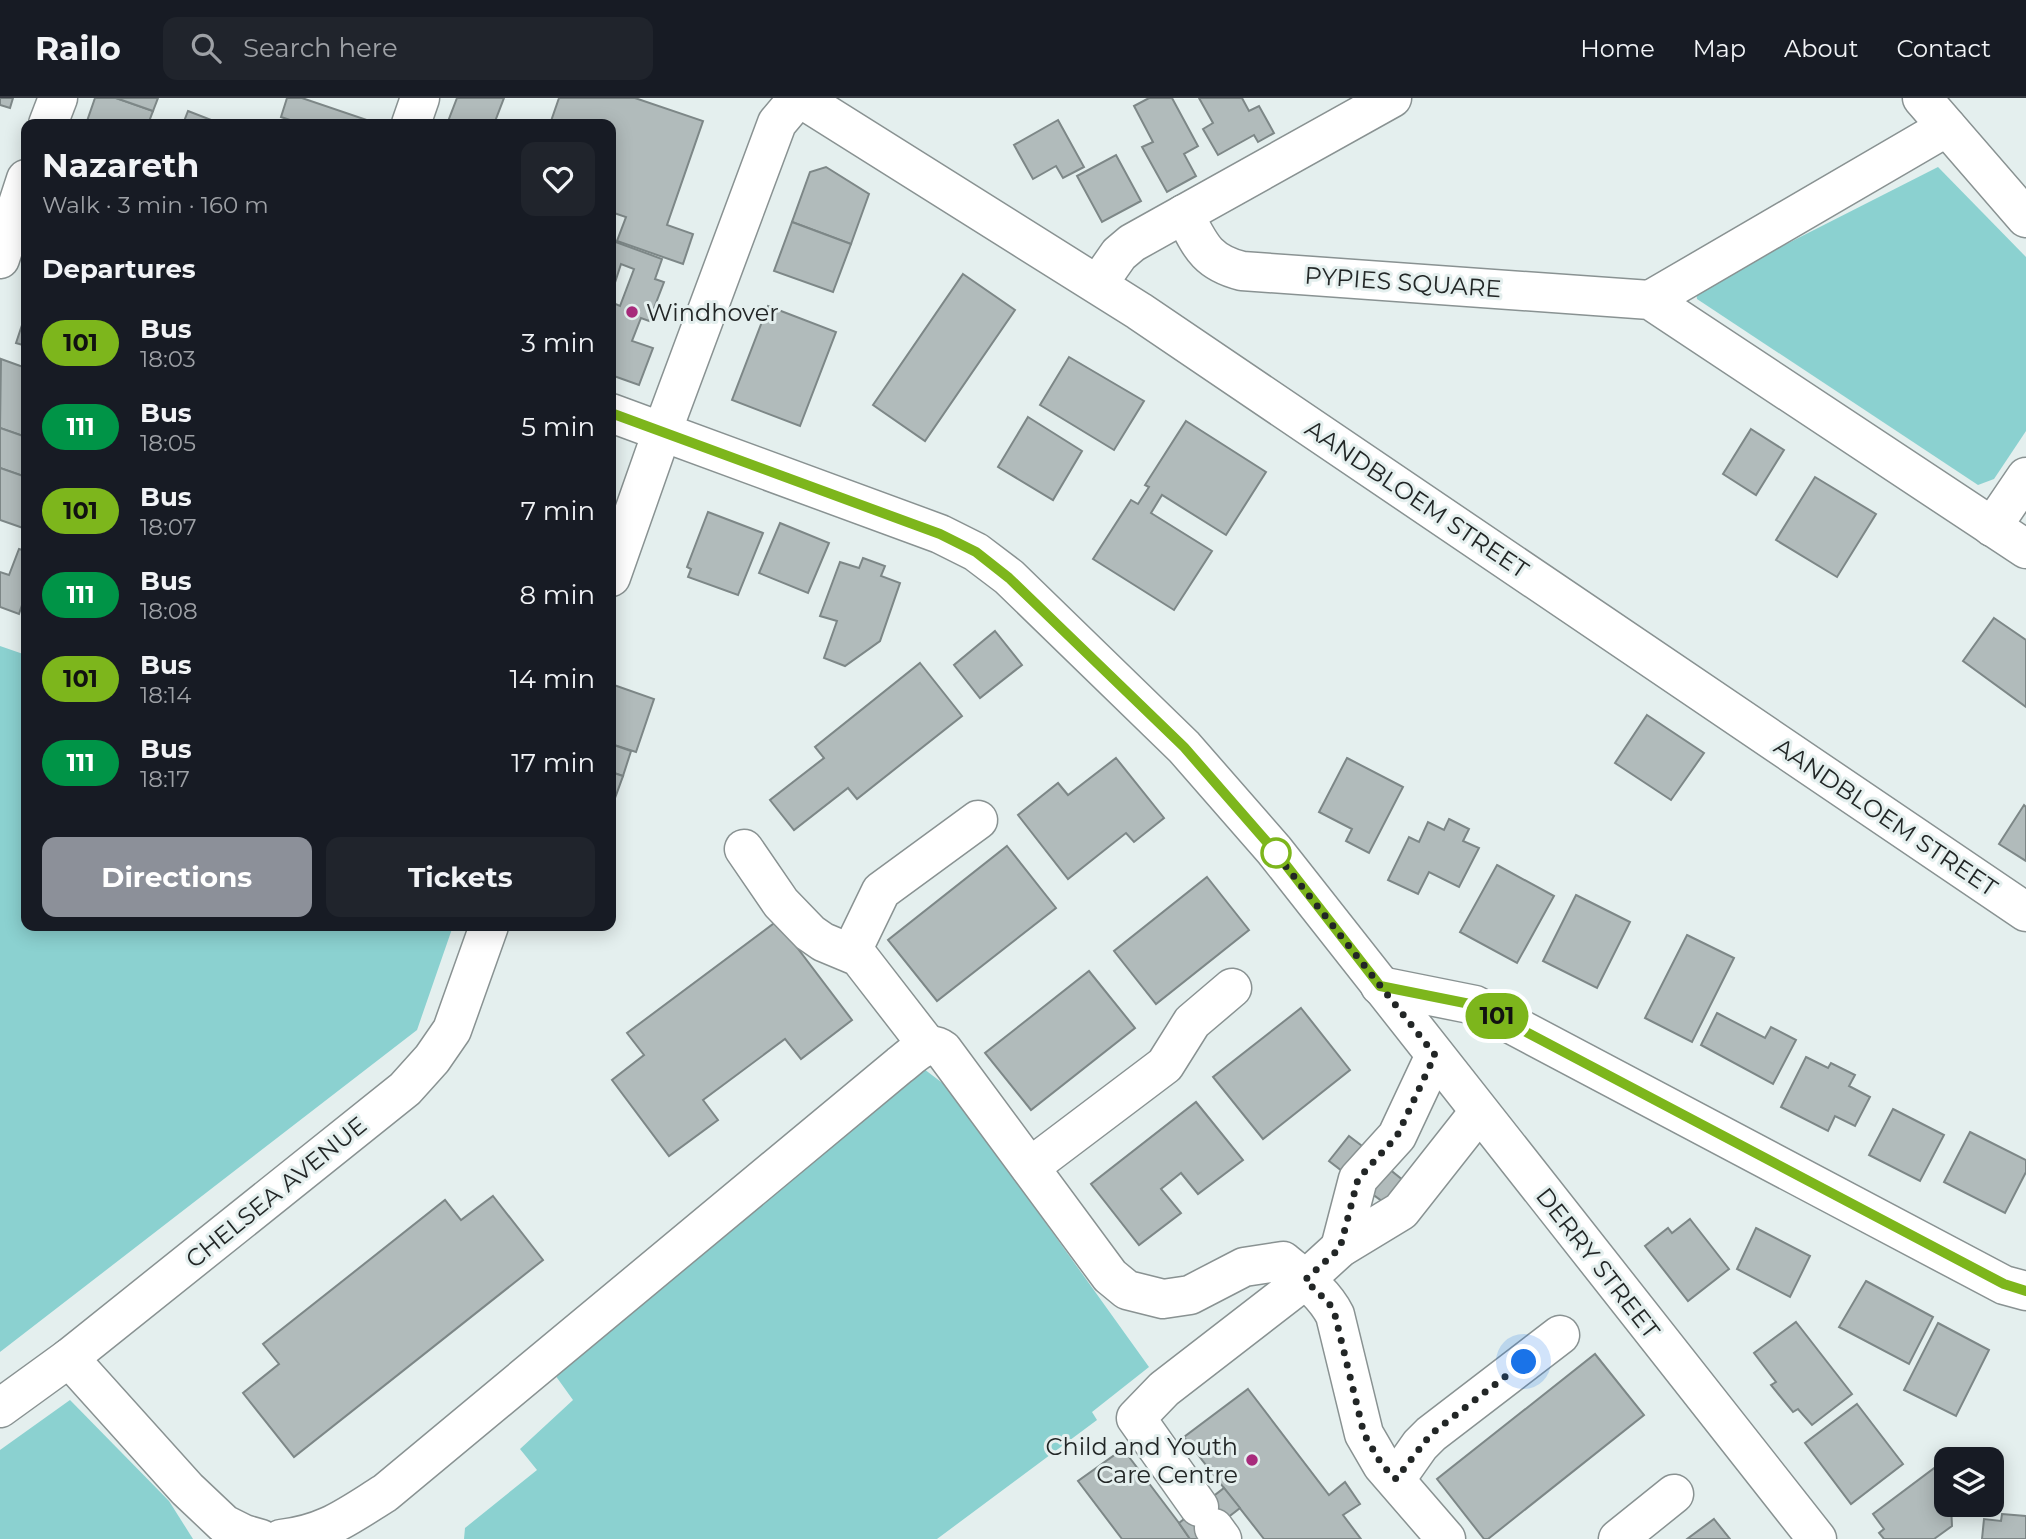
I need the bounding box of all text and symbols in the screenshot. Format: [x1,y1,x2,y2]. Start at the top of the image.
search box [163,17,653,80]
text: Railo [35,28,121,68]
icon: search [187,29,225,67]
text: Search here [243,32,398,64]
text: Home [1580,34,1655,63]
text: Map [1693,34,1746,63]
text: About [1784,34,1858,63]
text: Contact [1896,34,1991,63]
button: heart [521,142,595,216]
text: Nazareth [42,145,199,185]
text: Walk · 3 min · 160 m [42,191,269,219]
text: Departures [42,253,196,285]
street label: PYPIES SQUARE [1304,261,1502,303]
place label: Windhover [646,298,779,327]
marker: Windhover [624,304,640,320]
text: Bus [140,313,192,345]
text: 3 min [521,327,595,359]
text: 101 [63,328,98,357]
text: 18:03 [140,345,196,373]
text: Bus [140,397,192,429]
text: 5 min [521,411,595,443]
text: 111 [66,412,95,441]
street label: AANDBLOEM STREET [1300,414,1534,585]
text: 18:05 [140,429,196,457]
text: Bus [140,481,192,513]
text: 7 min [521,495,595,527]
text: 101 [63,496,98,525]
text: 18:07 [140,513,196,541]
text: Bus [140,565,192,597]
text: 8 min [519,579,595,611]
text: 111 [66,580,95,609]
text: 18:08 [140,597,198,625]
text: Bus [140,649,192,681]
text: 14 min [509,663,595,695]
text: 101 [63,664,98,693]
text: 18:14 [140,681,191,709]
street label: AANDBLOEM STREET [1769,732,2003,903]
text: Bus [140,733,192,765]
text: 17 min [511,747,595,779]
text: 111 [66,748,95,777]
text: 18:17 [140,765,190,793]
button: Directions [42,837,312,917]
button: Tickets [326,837,595,917]
unlabelled marker [1261,838,1291,868]
line badge: 101 [1457,993,1537,1039]
text: 101 [1479,1001,1515,1030]
street label: CHELSEA AVENUE [180,1110,372,1274]
street label: DERRY STREET [1530,1182,1666,1344]
your location [1506,1344,1541,1379]
place label: Child and Youth Care Centre [1045,1432,1238,1489]
map controls [1934,1447,2004,1517]
button: layers [1934,1447,2004,1517]
marker: Child and Youth Care Centre [1244,1452,1260,1468]

